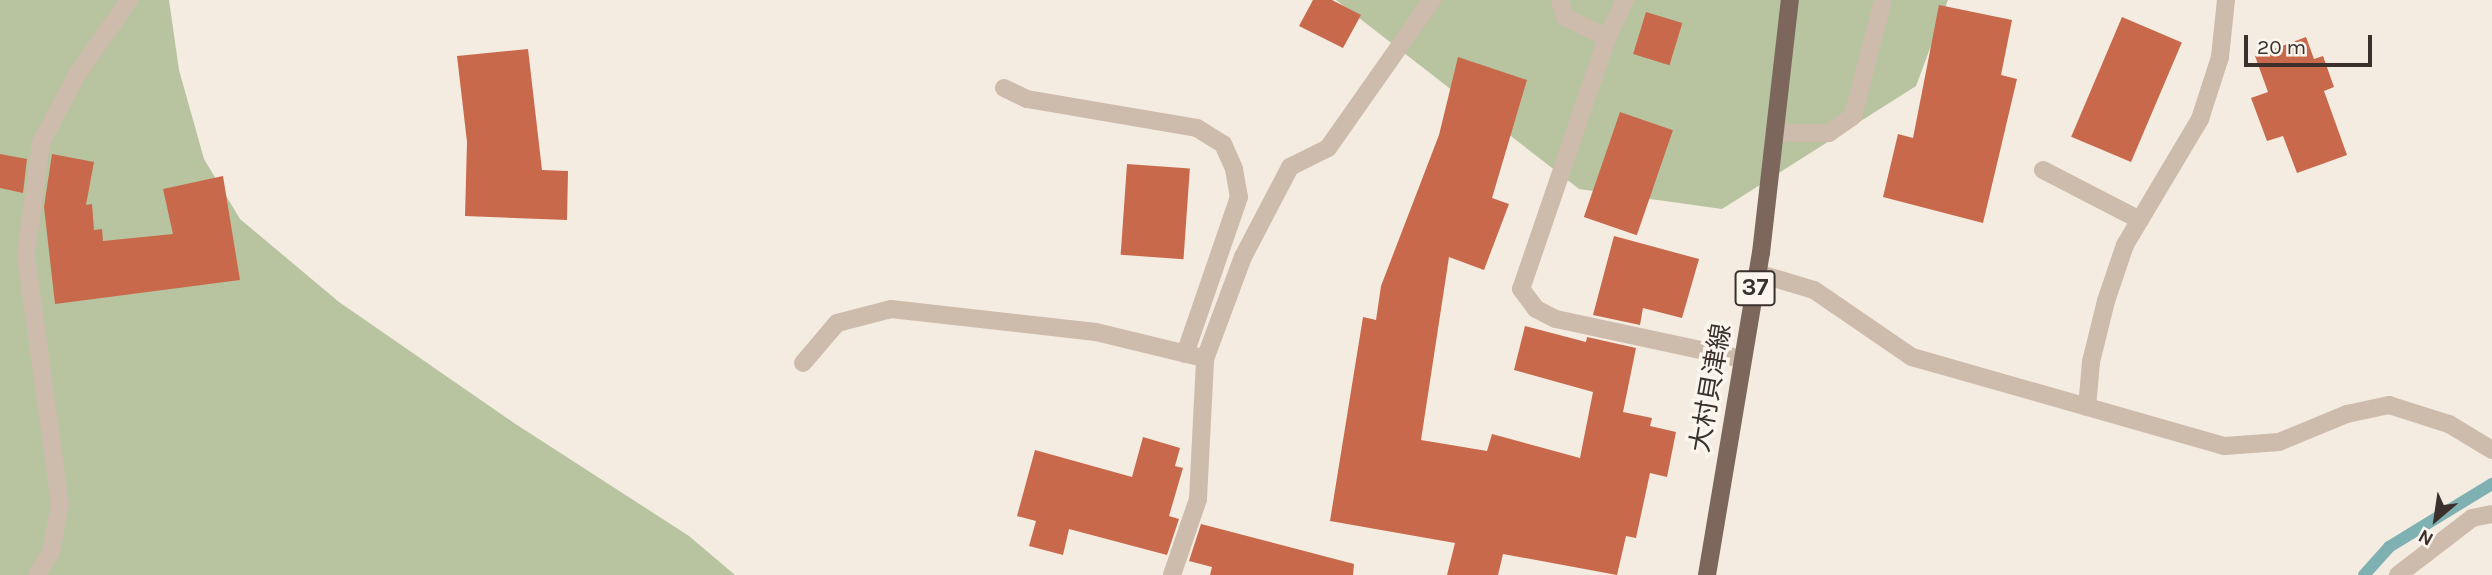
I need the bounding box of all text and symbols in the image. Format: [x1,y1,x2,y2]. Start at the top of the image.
scale bar [2247,21,2375,65]
text: 20 m [2257,35,2306,59]
road number: 37 [1734,268,1776,309]
street label: 大村貝津線 [1684,321,1738,455]
north arrow [2401,484,2471,554]
text: N [2415,524,2437,550]

